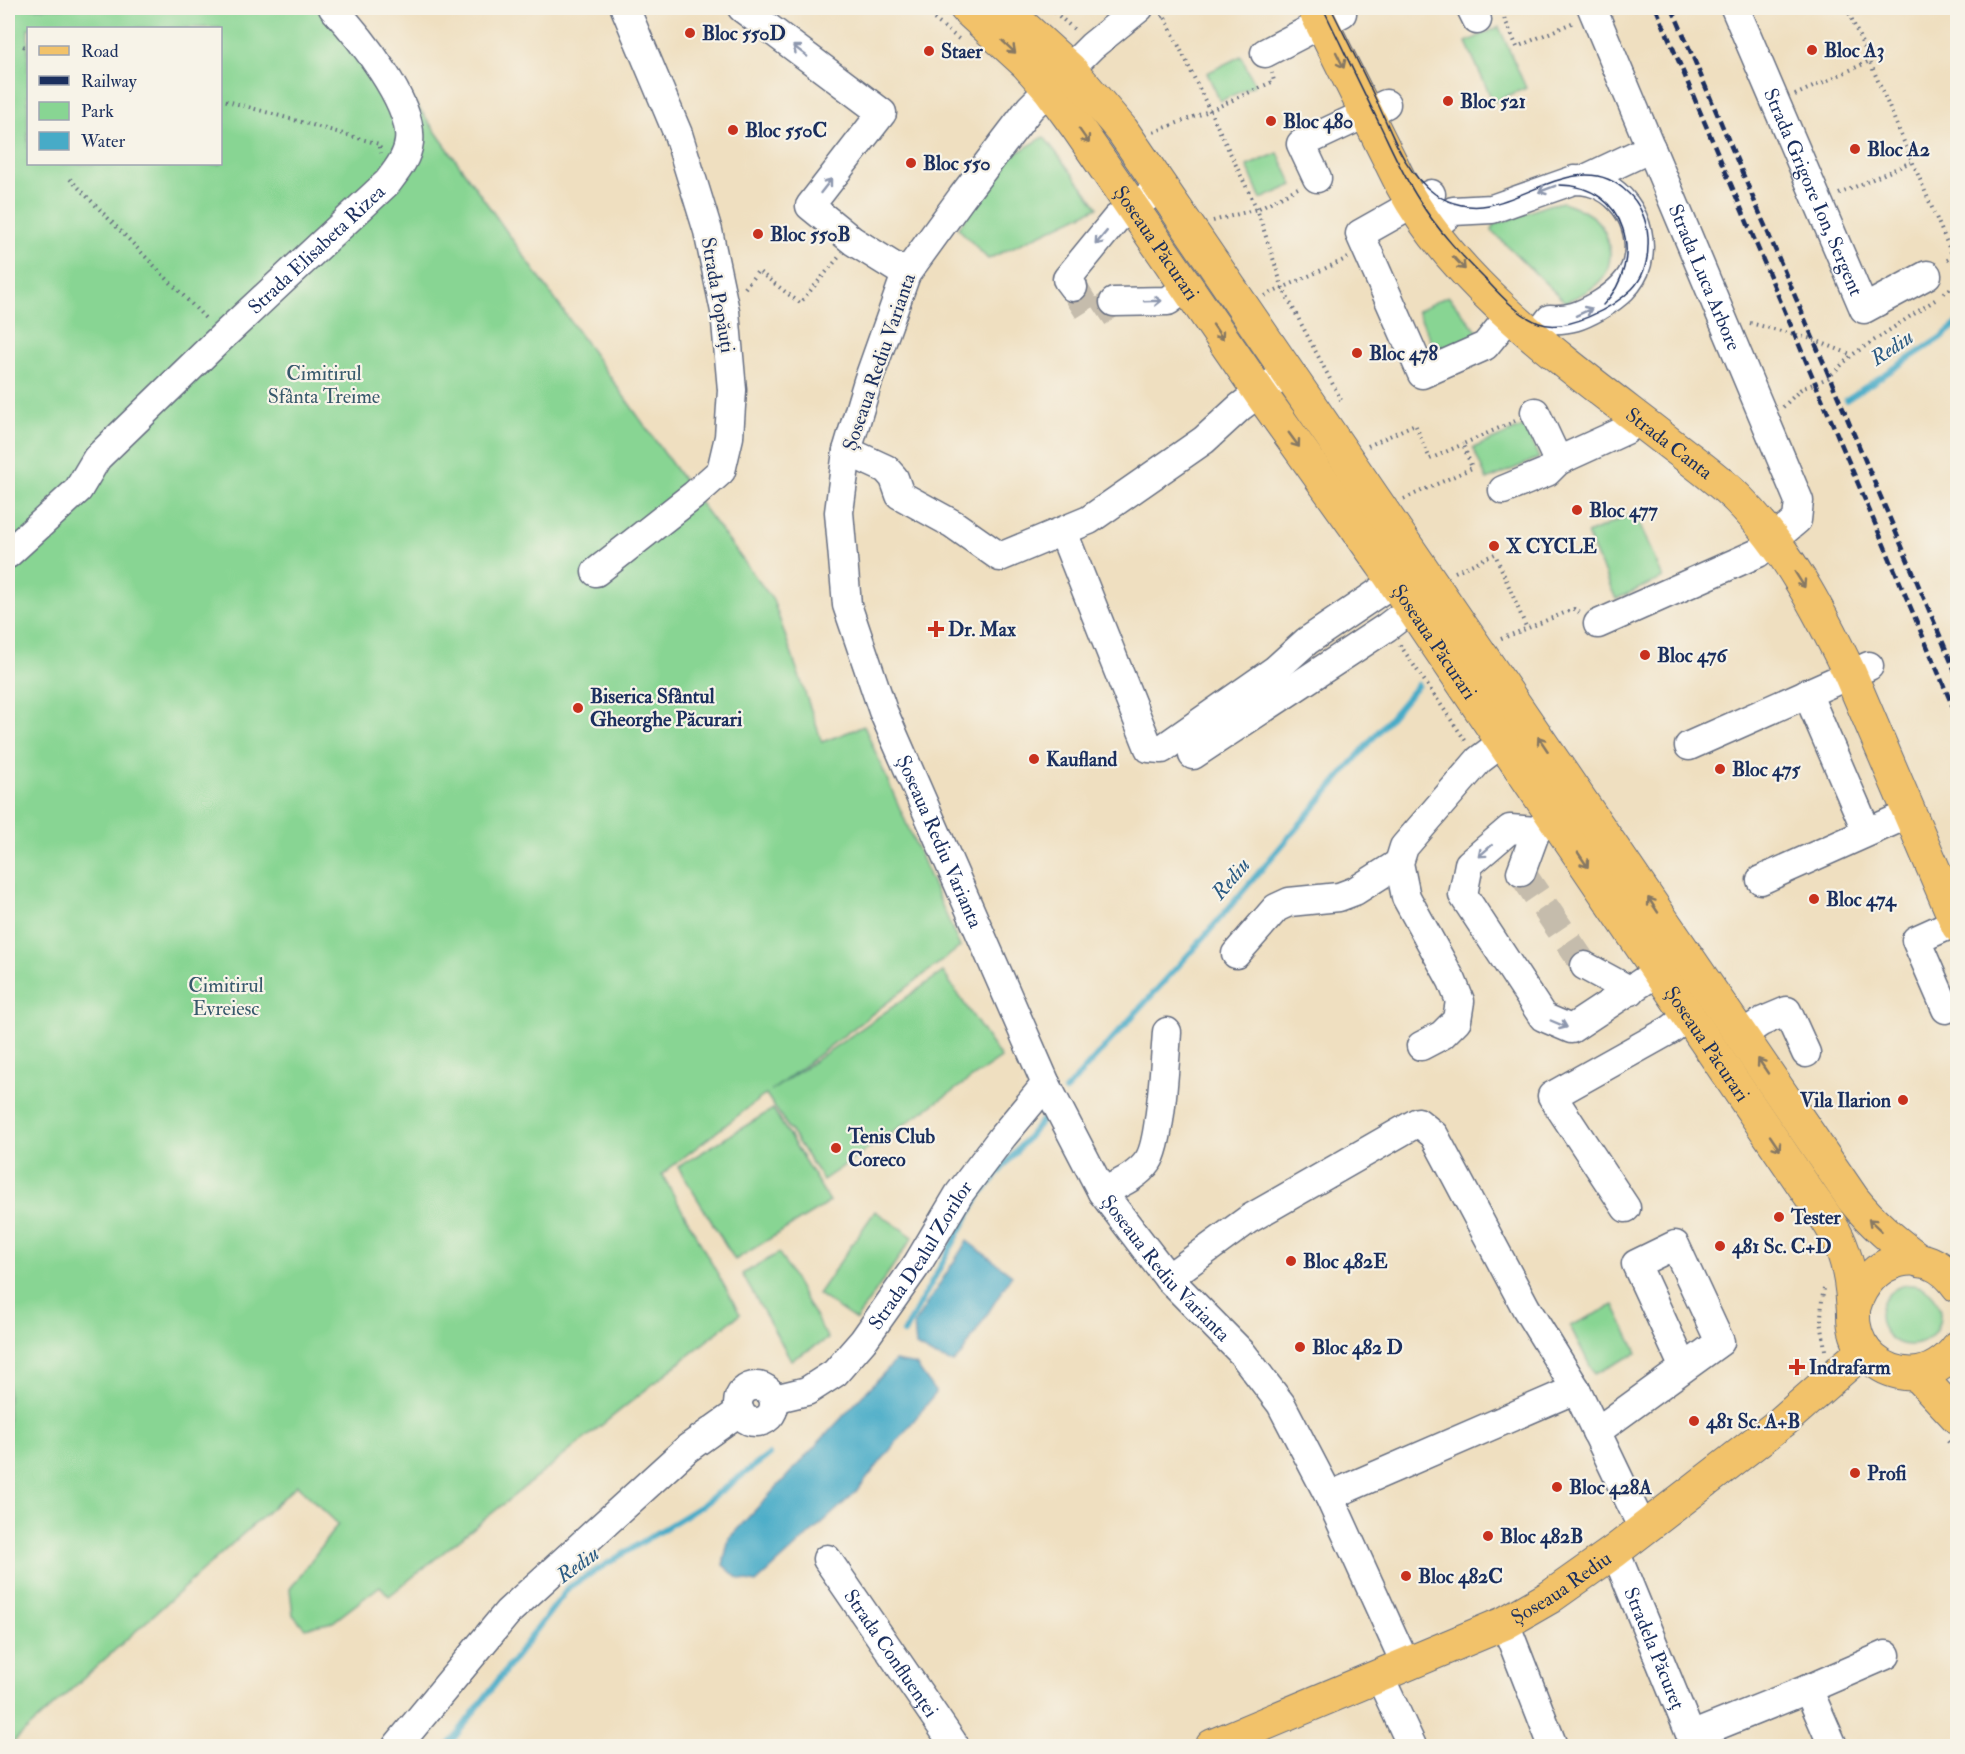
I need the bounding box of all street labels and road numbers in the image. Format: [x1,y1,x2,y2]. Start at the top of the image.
street label: Strada Grigore Ion, Sergent [1758,84,1869,300]
street label: Strada Elisabeta Rizea [242,178,391,319]
street label: Șoseaua Păcurari [1109,181,1205,305]
street label: Strada Luca Arbore [1663,200,1747,354]
street label: Strada Popăuți [695,235,740,355]
street label: Șoseaua Rediu Varianta [837,269,921,454]
street label: Strada Canta [1621,402,1719,485]
street label: Șoseaua Păcurari [1387,579,1483,704]
street label: Șoseaua Rediu Varianta [891,751,989,932]
street label: Șoseaua Păcurari [1660,981,1755,1106]
street label: Strada Dealul Zorilor [862,1175,978,1334]
street label: Șoseaua Rediu Varianta [1096,1190,1236,1347]
street label: Șoseaua Rediu [1506,1545,1616,1629]
street label: Stradela Păcureț [1619,1583,1691,1713]
street label: Strada Confluenței [839,1584,944,1722]

